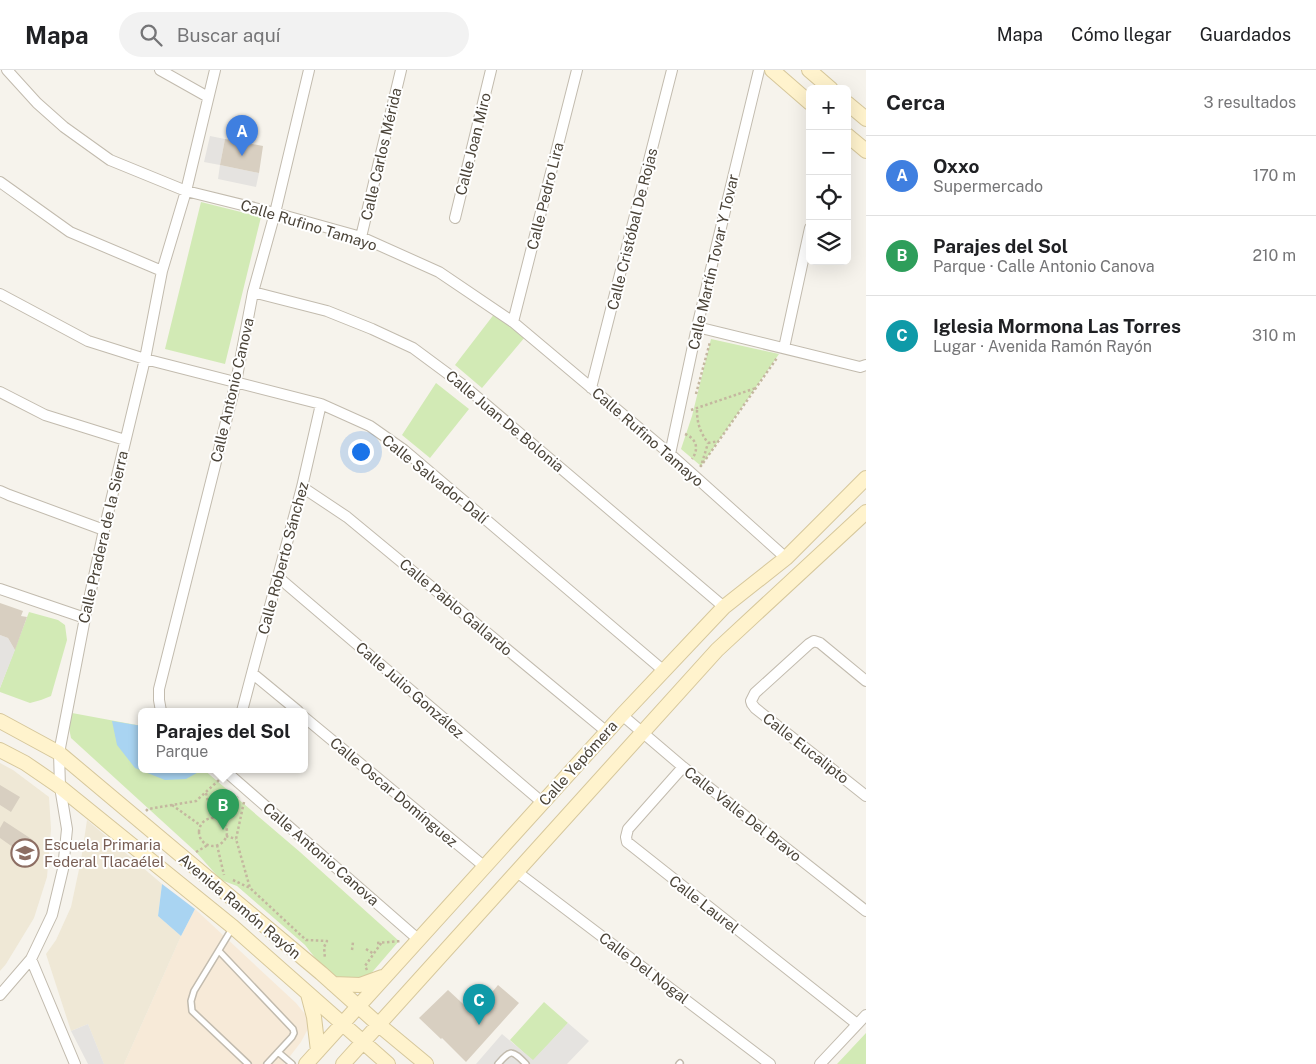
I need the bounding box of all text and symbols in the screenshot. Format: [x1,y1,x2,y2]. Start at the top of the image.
search box [119,12,469,57]
text: Mapa [25,21,89,49]
icon: search [137,21,165,49]
text: Buscar aquí [177,24,280,46]
text: Mapa [997,24,1043,45]
text: Cómo llegar [1071,24,1172,45]
text: Guardados [1200,24,1291,45]
map controls [806,85,851,265]
button: + [806,85,851,130]
street label: Calle Carlos Mérida [357,86,405,222]
text: Cerca [886,90,945,115]
street label: Calle Joan Miro [452,91,494,197]
text: 3 resultados [1204,93,1296,112]
pin: A [226,115,258,156]
button: − [806,130,851,175]
street label: Calle Pedro Lira [523,141,567,251]
street label: Calle Cristóbal De Rojas [604,146,660,312]
text: Oxxo [933,155,979,177]
text: A [896,166,908,185]
text: 170 m [1253,166,1296,185]
street label: Calle Martín Tovar Y Tovar [684,172,742,352]
button: locate [806,175,851,220]
text: Supermercado [933,177,1043,196]
street label: Calle Rufino Tamayo [239,196,379,254]
button: layers [806,220,851,265]
text: Parajes del Sol [933,235,1068,257]
text: B [897,246,907,265]
text: 210 m [1252,246,1296,265]
text: Parque · Calle Antonio Canova [933,257,1155,276]
text: Iglesia Mormona Las Torres [933,315,1181,337]
street label: Calle Antonio Canova [207,316,257,464]
text: C [896,326,908,345]
text: 310 m [1252,326,1296,345]
text: Lugar · Avenida Ramón Rayón [933,337,1152,356]
street label: Calle Juan De Bolonia [443,367,567,475]
street label: Calle Rufino Tamayo [589,384,707,490]
street label: Calle Salvador Dalí [379,431,492,527]
your location [348,439,374,465]
street label: Calle Pradera de la Sierra [75,449,131,625]
street label: Calle Roberto Sánchez [254,480,312,636]
street label: Calle Pablo Gallardo [396,555,516,659]
street label: Calle Julio González [353,639,467,741]
popup [138,708,308,773]
street label: Calle Eucalipto [760,709,852,787]
street label: Calle Yepómera [535,717,621,809]
text: Parajes del Sol [155,720,291,742]
street label: Calle Oscar Domínguez [327,734,461,850]
text: Parque [155,742,208,761]
street label: Calle Valle Del Bravo [681,763,805,865]
pin: B [207,789,239,830]
street label: Calle Antonio Canova [260,799,382,909]
place label: Escuela Primaria Federal Tlacaélel [44,836,164,870]
school or university icon: Escuela Primaria Federal Tlacaélel [10,838,40,868]
street label: Avenida Ramón Rayón [176,850,304,962]
street label: Calle Laurel [666,872,742,936]
street label: Calle Del Nogal [596,929,692,1007]
pin: C [463,984,495,1025]

